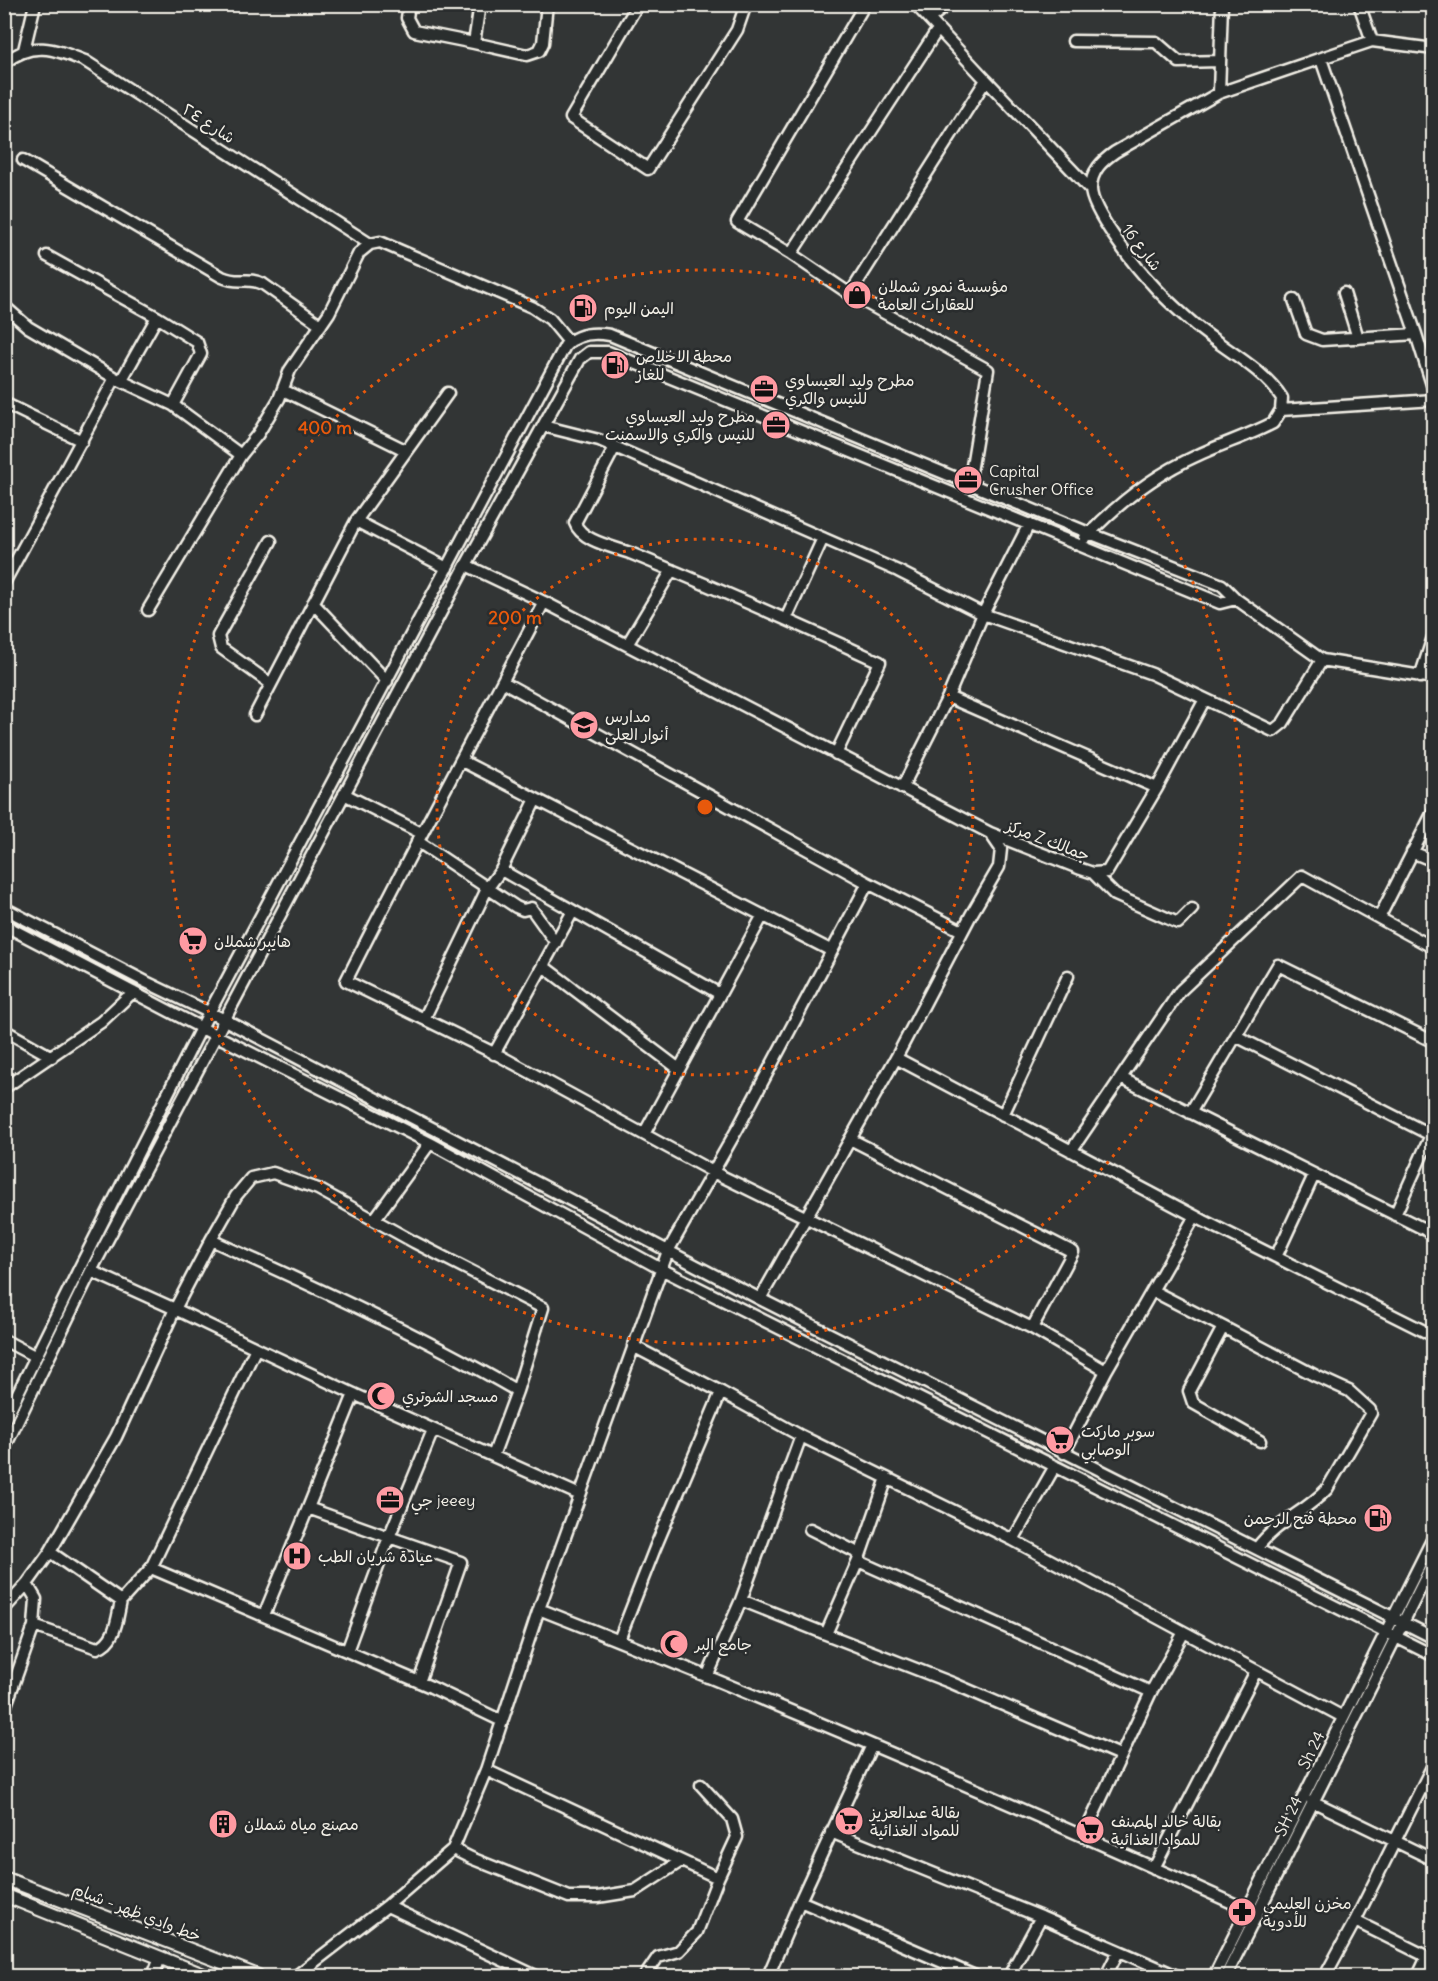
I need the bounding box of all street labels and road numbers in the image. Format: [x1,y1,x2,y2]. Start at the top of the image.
street label: شارع ٢٤ [178,99,239,149]
street label: شارع 16 [1116,219,1166,276]
street label: مركز Z جمالك [1001,814,1093,865]
street label: Sh 24 [1293,1728,1329,1772]
street label: SH 24 [1270,1793,1306,1839]
street label: خط وادي ظهر - شبام [69,1878,204,1948]

